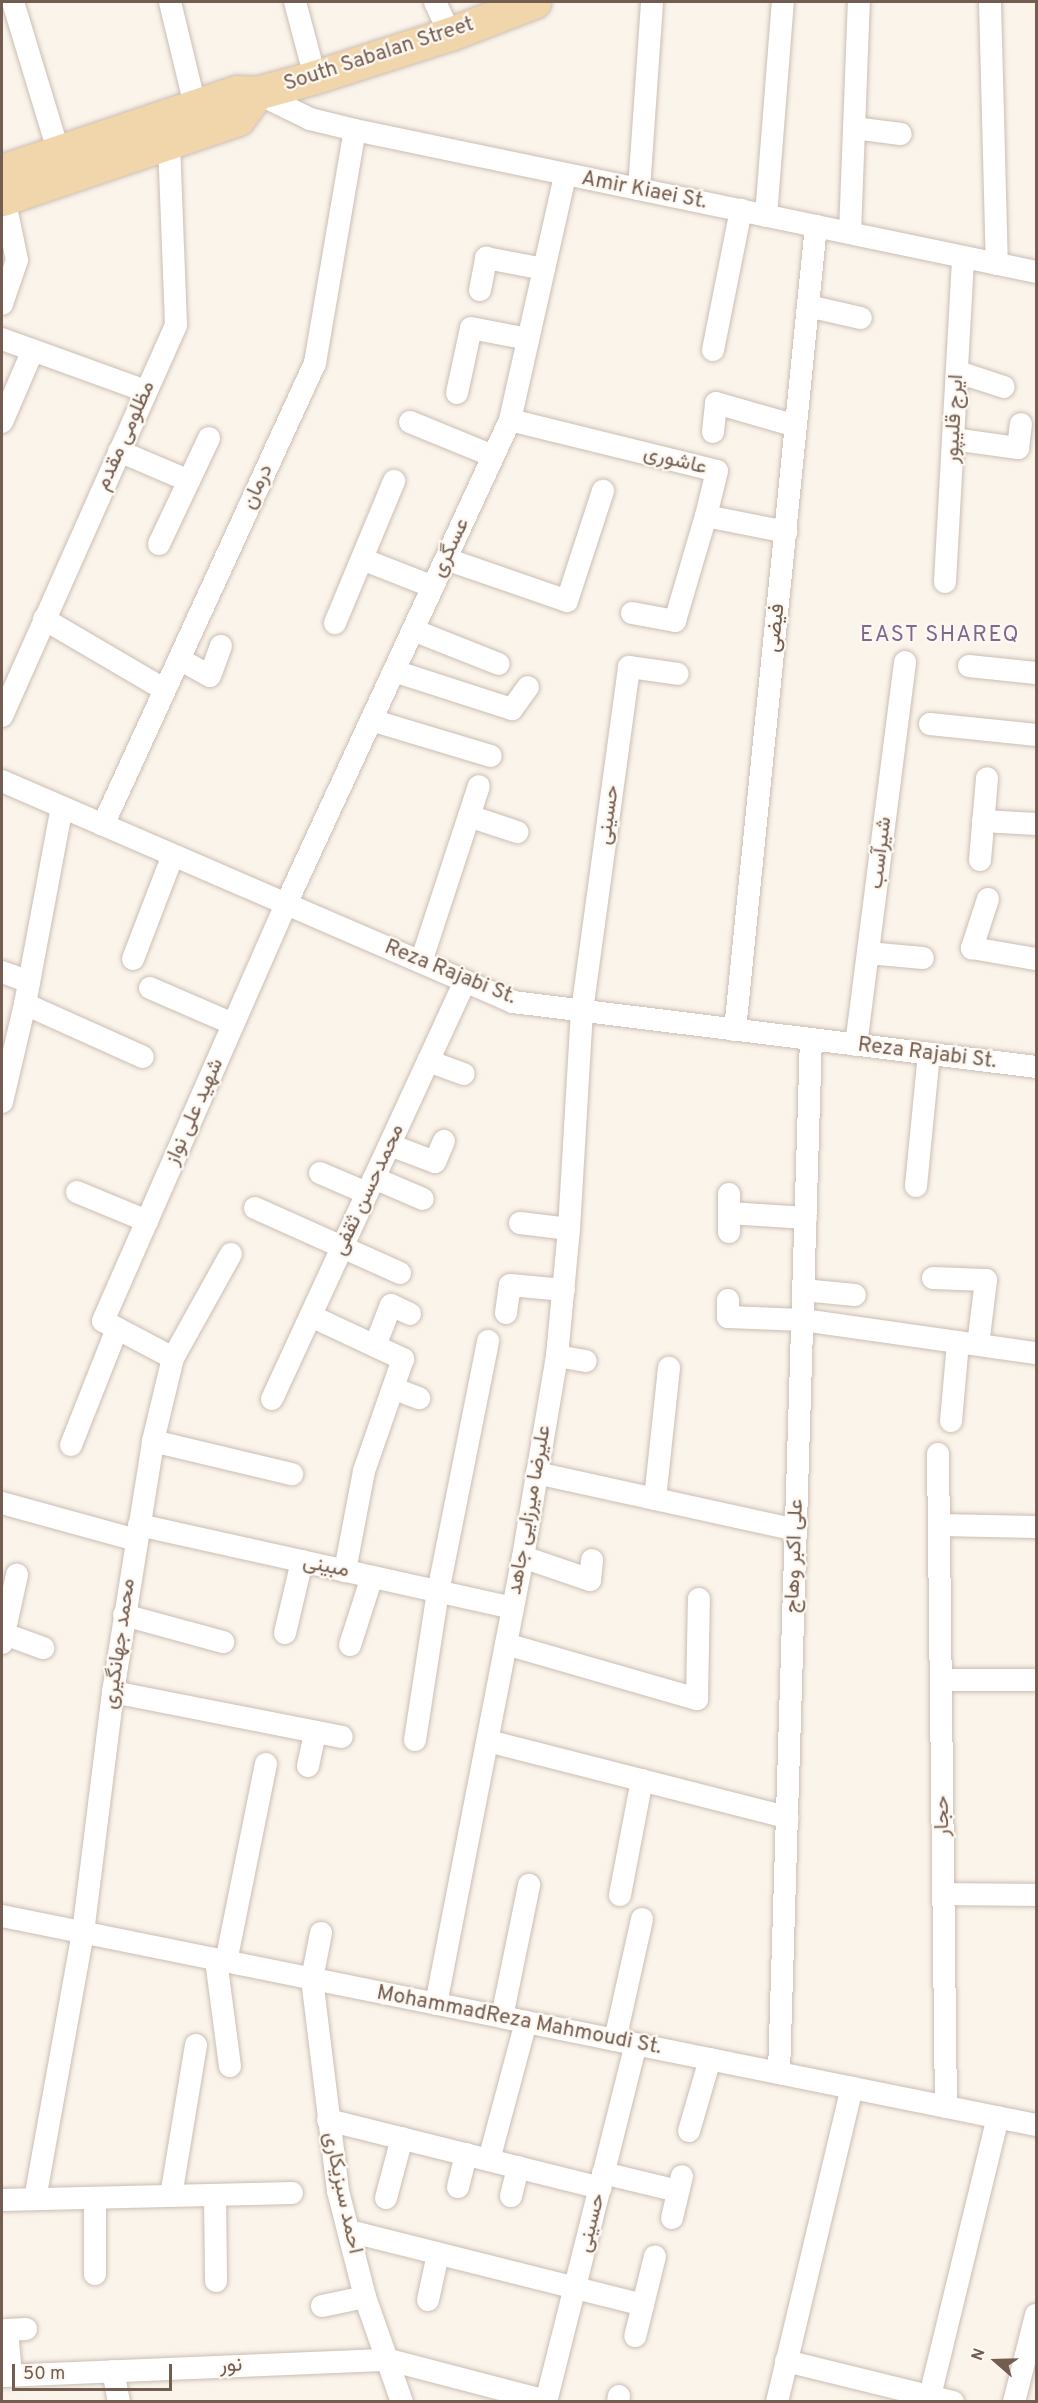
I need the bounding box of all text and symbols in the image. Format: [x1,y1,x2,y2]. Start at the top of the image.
street label: South Sabalan Street [281,12,477,98]
street label: Amir Kiaei St. [579,166,709,216]
street label: ایرج قلیپور [940,374,970,464]
street label: مظلومی مقدم [91,377,161,495]
street label: عاشوری [641,441,709,481]
street label: درمان [237,461,279,513]
street label: عسگری [426,514,476,582]
street label: فیضی [761,602,791,654]
district label: EAST SHAREQ [860,623,1020,649]
street label: حسینی [592,783,626,847]
street label: شیرآسب [864,815,898,891]
street label: Reza Rajabi St. [381,935,519,1011]
street label: Reza Rajabi St. [856,1033,998,1075]
street label: شهید علی نواز [160,1055,230,1169]
street label: محمدحسن ثقفی [328,1120,410,1260]
street label: علیرضا میرزایی جاهد [503,1423,557,1597]
street label: علی اکبر وهاج [780,1499,810,1613]
street label: مبینی [300,1550,352,1584]
street label: محمد جهانگیری [98,1577,142,1711]
street label: حجار [930,1795,956,1837]
street label: MohammadReza Mahmoudi St. [374,1981,664,2061]
street label: احمد سبزیکاری [317,2130,367,2256]
street label: حسینی [573,2191,611,2255]
north arrow [966,2331,1026,2391]
text: N [968,2346,990,2364]
scale bar [15,2352,176,2390]
street label: نور [219,2353,243,2379]
text: 50 m [23,2363,65,2386]

